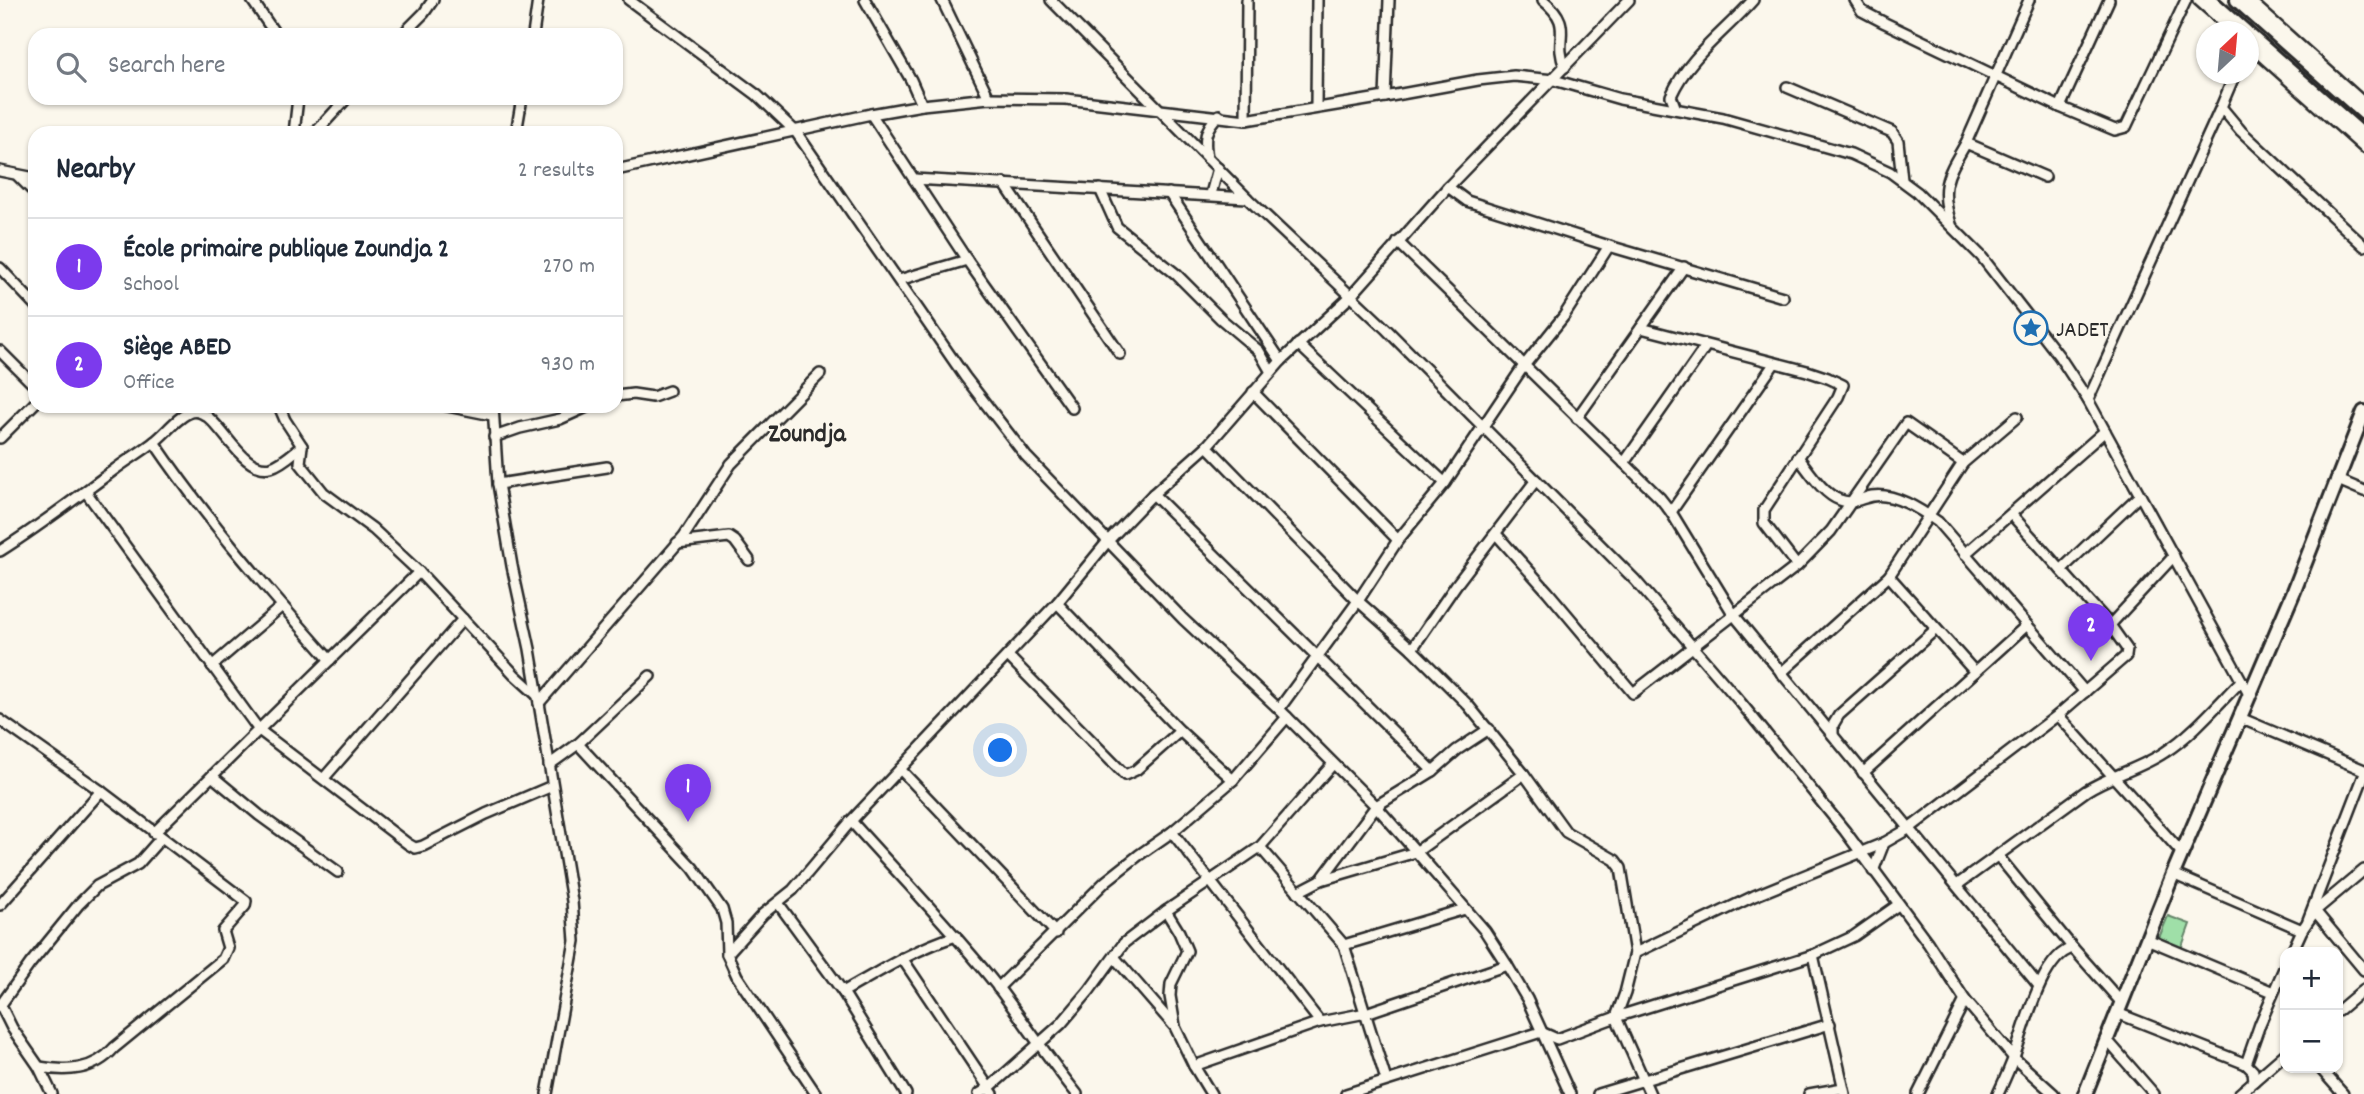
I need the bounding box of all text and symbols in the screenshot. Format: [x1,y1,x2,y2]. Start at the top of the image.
north arrow [2196,21,2259,84]
search box [28,28,623,105]
icon: search [52,48,90,86]
text: Search here [108,48,226,85]
text: Nearby [56,150,134,193]
text: 2 results [518,155,595,188]
text: École primaire publique Zoundja 2 [123,232,449,269]
text: 1 [76,251,82,284]
text: 270 m [543,251,595,284]
text: School [123,269,179,302]
place icon: JADET [2012,309,2050,347]
place label: JADET [2056,315,2108,348]
text: Siège ABED [123,330,231,367]
text: 2 [74,349,84,382]
text: 930 m [541,349,595,382]
text: Office [123,367,175,400]
district label: Zoundja [768,417,847,454]
pin: 2 [2068,603,2114,661]
your location [983,733,1017,767]
pin: 1 [665,764,711,822]
map controls [2280,947,2343,1073]
button: + [2280,947,2343,1010]
button: − [2280,1010,2343,1073]

